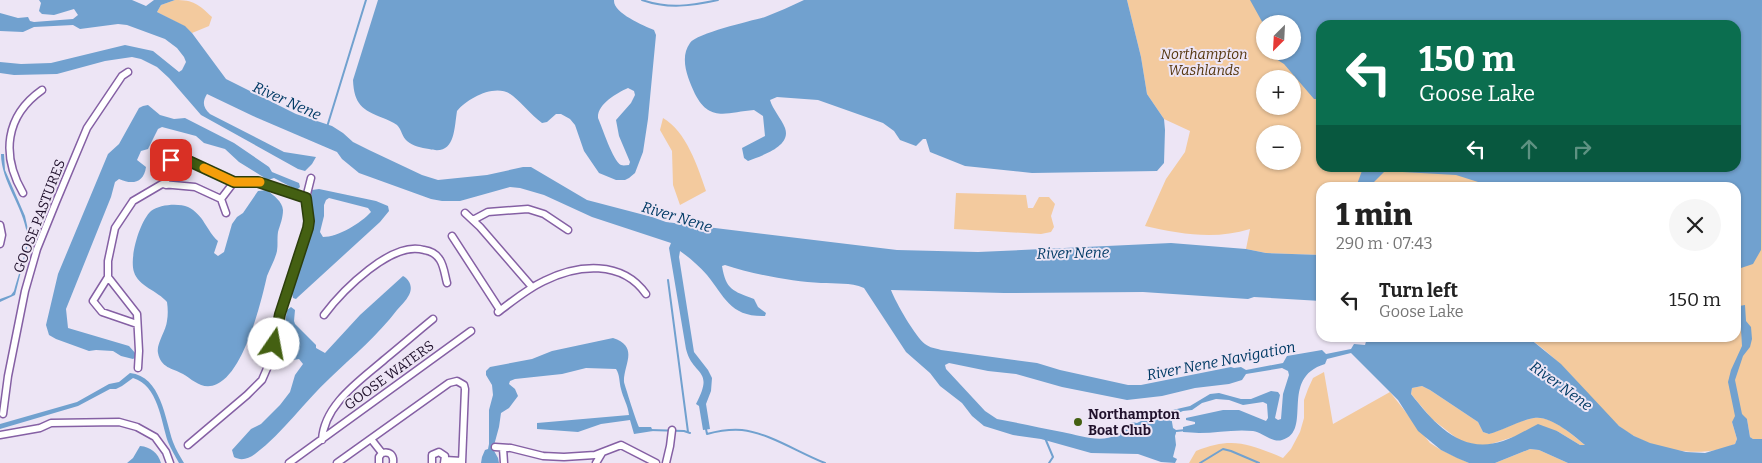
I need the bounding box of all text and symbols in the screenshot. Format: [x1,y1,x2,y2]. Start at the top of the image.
north arrow [1256,15,1301,60]
map controls [1256,15,1301,170]
text: 150 m [1419,38,1515,80]
icon: left [1336,40,1401,105]
park label: Northampton Washlands [1160,46,1248,79]
button: + [1256,70,1301,115]
water label: River Nene [250,78,324,124]
text: Goose Lake [1419,80,1535,107]
button: − [1256,125,1301,170]
icon: left [1462,135,1490,163]
icon: ahead [1515,135,1543,163]
icon: right [1568,135,1596,163]
pin [150,139,192,181]
icon: arrive [157,146,185,174]
street label: GOOSE PASTURES [10,157,69,275]
text: 1 min [1336,197,1412,233]
water label: River Nene [640,198,715,236]
button: close [1669,199,1721,251]
text: 290 m · 07:43 [1336,234,1433,253]
water label: River Nene [1037,243,1110,263]
text: Turn left [1379,279,1458,302]
icon: left [1336,286,1364,314]
text: 150 m [1669,288,1721,311]
text: Goose Lake [1379,302,1463,321]
position arrow [247,317,299,369]
street label: GOOSE WATERS [341,337,437,414]
water label: River Nene Navigation [1145,338,1297,384]
water label: River Nene [1526,357,1596,415]
place label: Northampton Boat Club [1088,406,1180,439]
marker: Northampton Boat Club [1072,416,1084,428]

